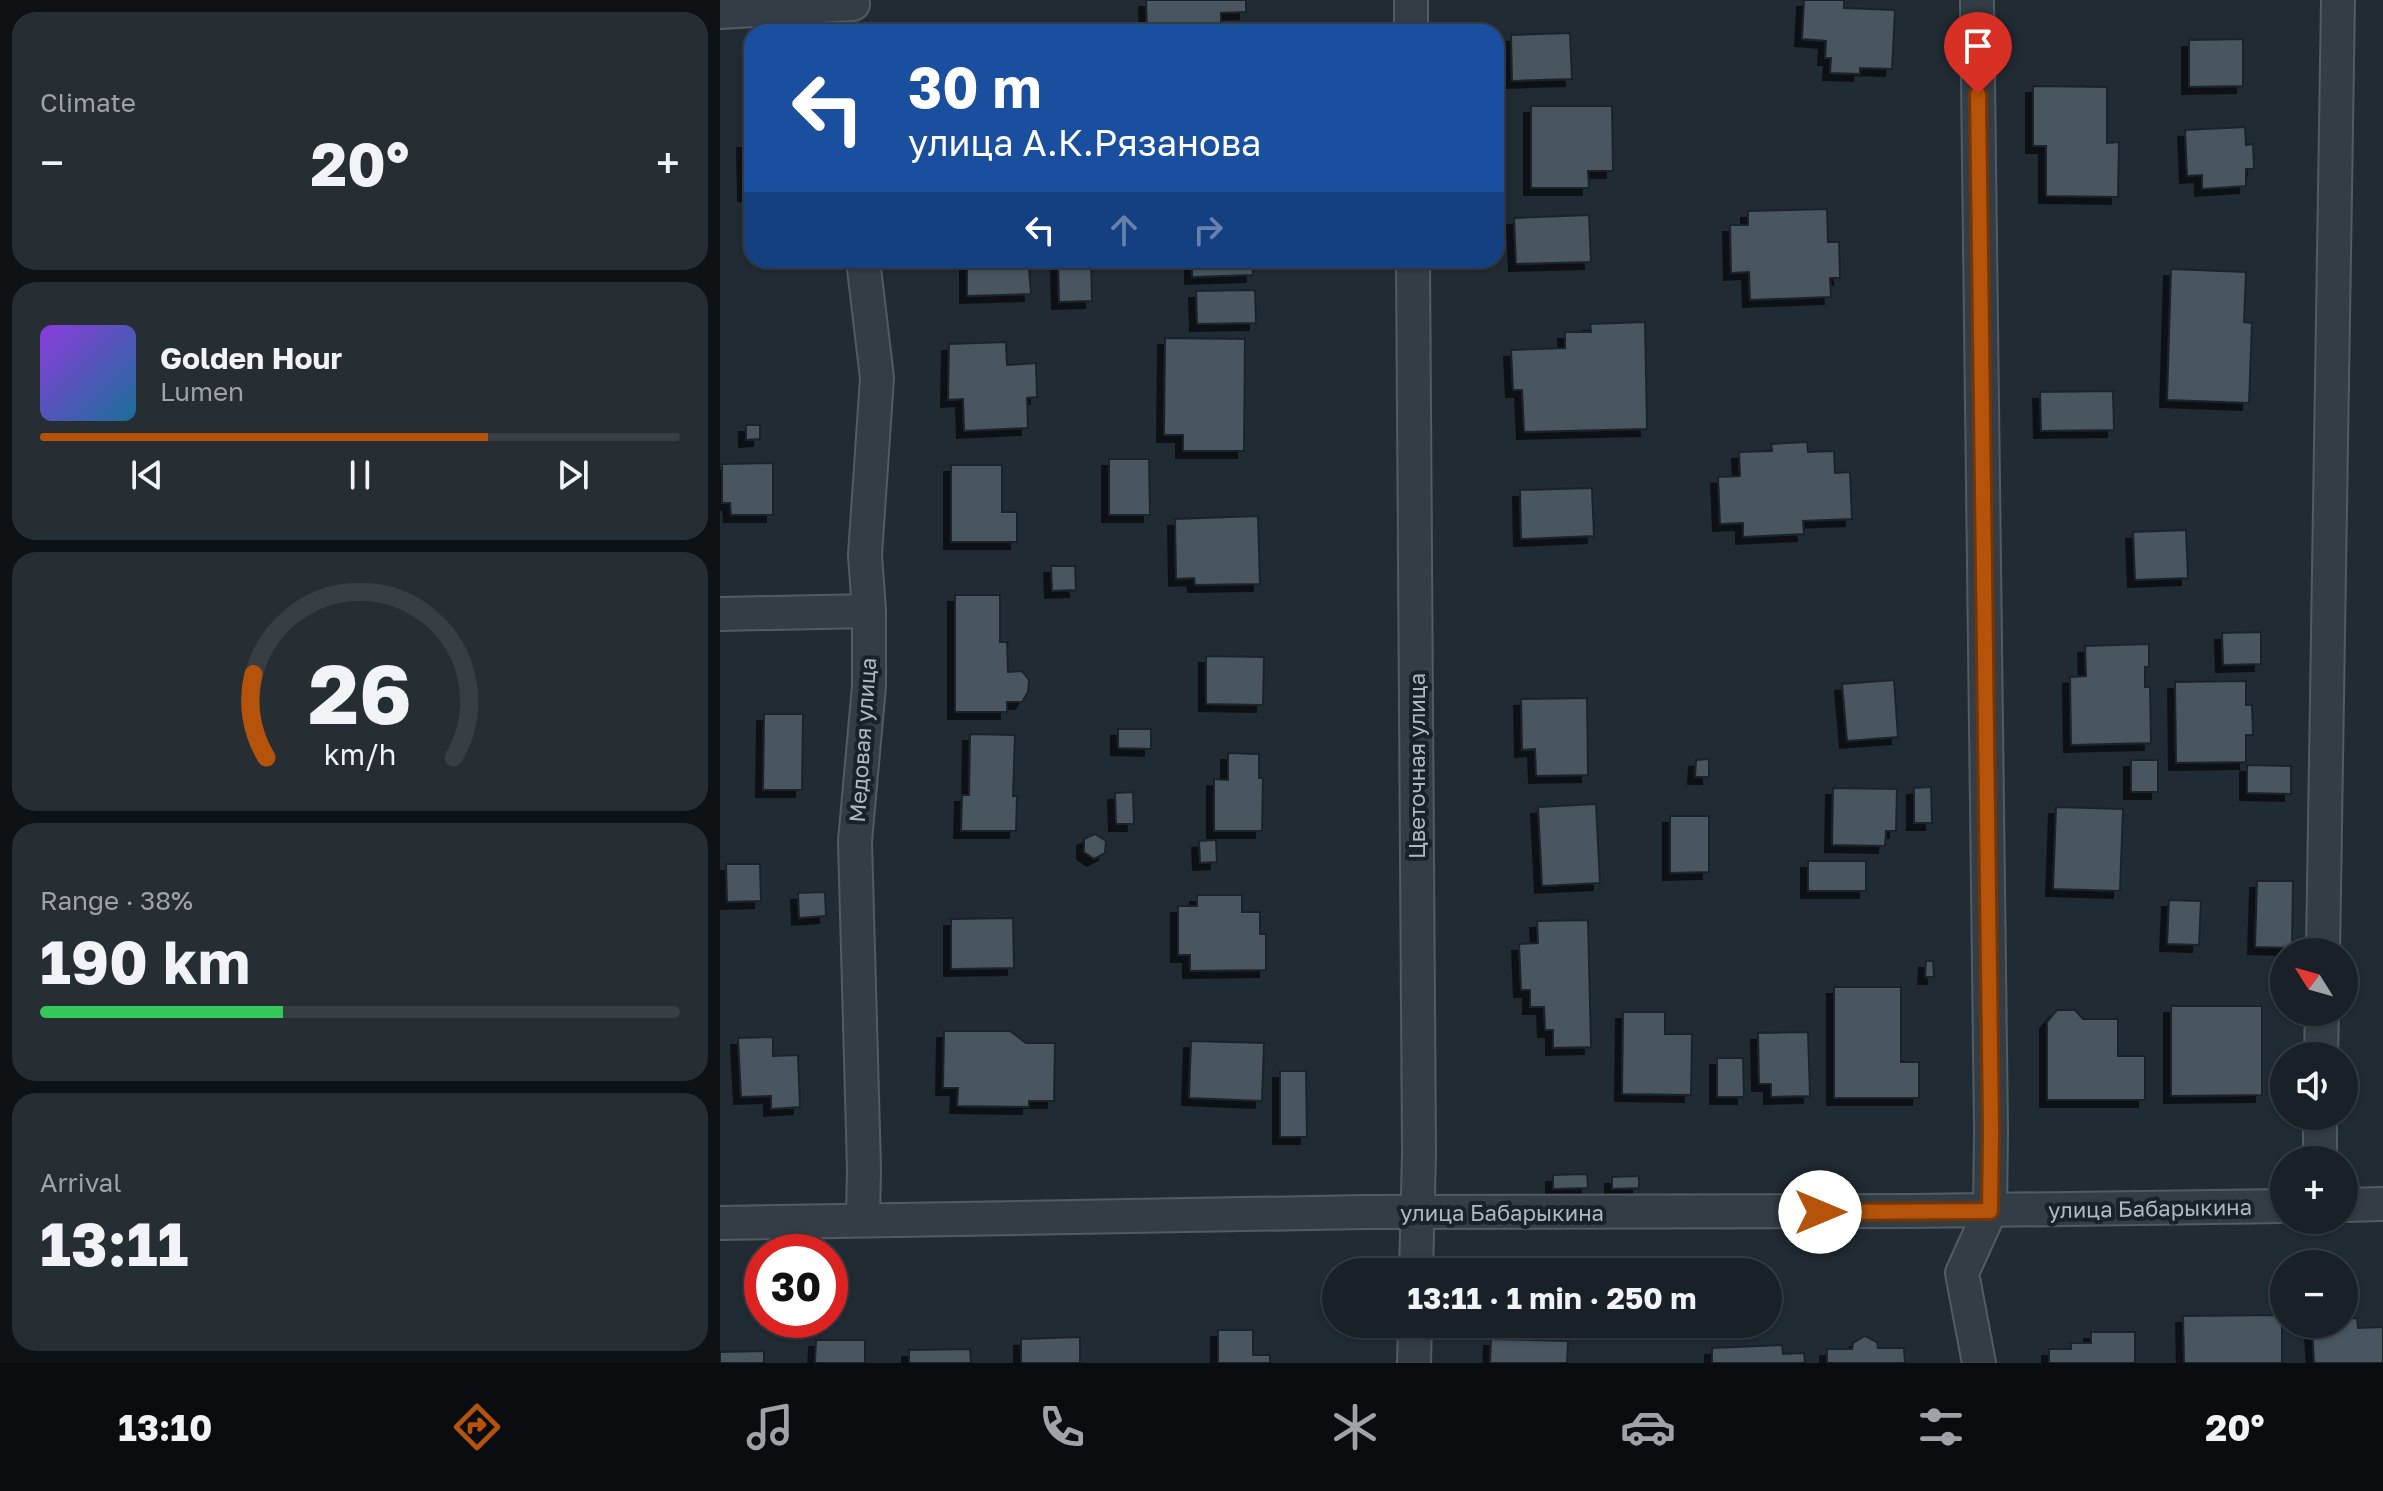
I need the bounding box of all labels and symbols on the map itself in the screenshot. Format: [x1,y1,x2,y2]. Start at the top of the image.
pin [1944,12,2012,94]
street label: Медовая улица [843,657,881,823]
street label: Цветочная улица [1403,673,1430,859]
north arrow [2270,938,2358,1026]
position arrow [1778,1170,1862,1254]
street label: улица Бабарыкина [2048,1193,2252,1223]
street label: улица Бабарыкина [1400,1199,1604,1226]
speed limit sign: 30 [744,1234,848,1338]

